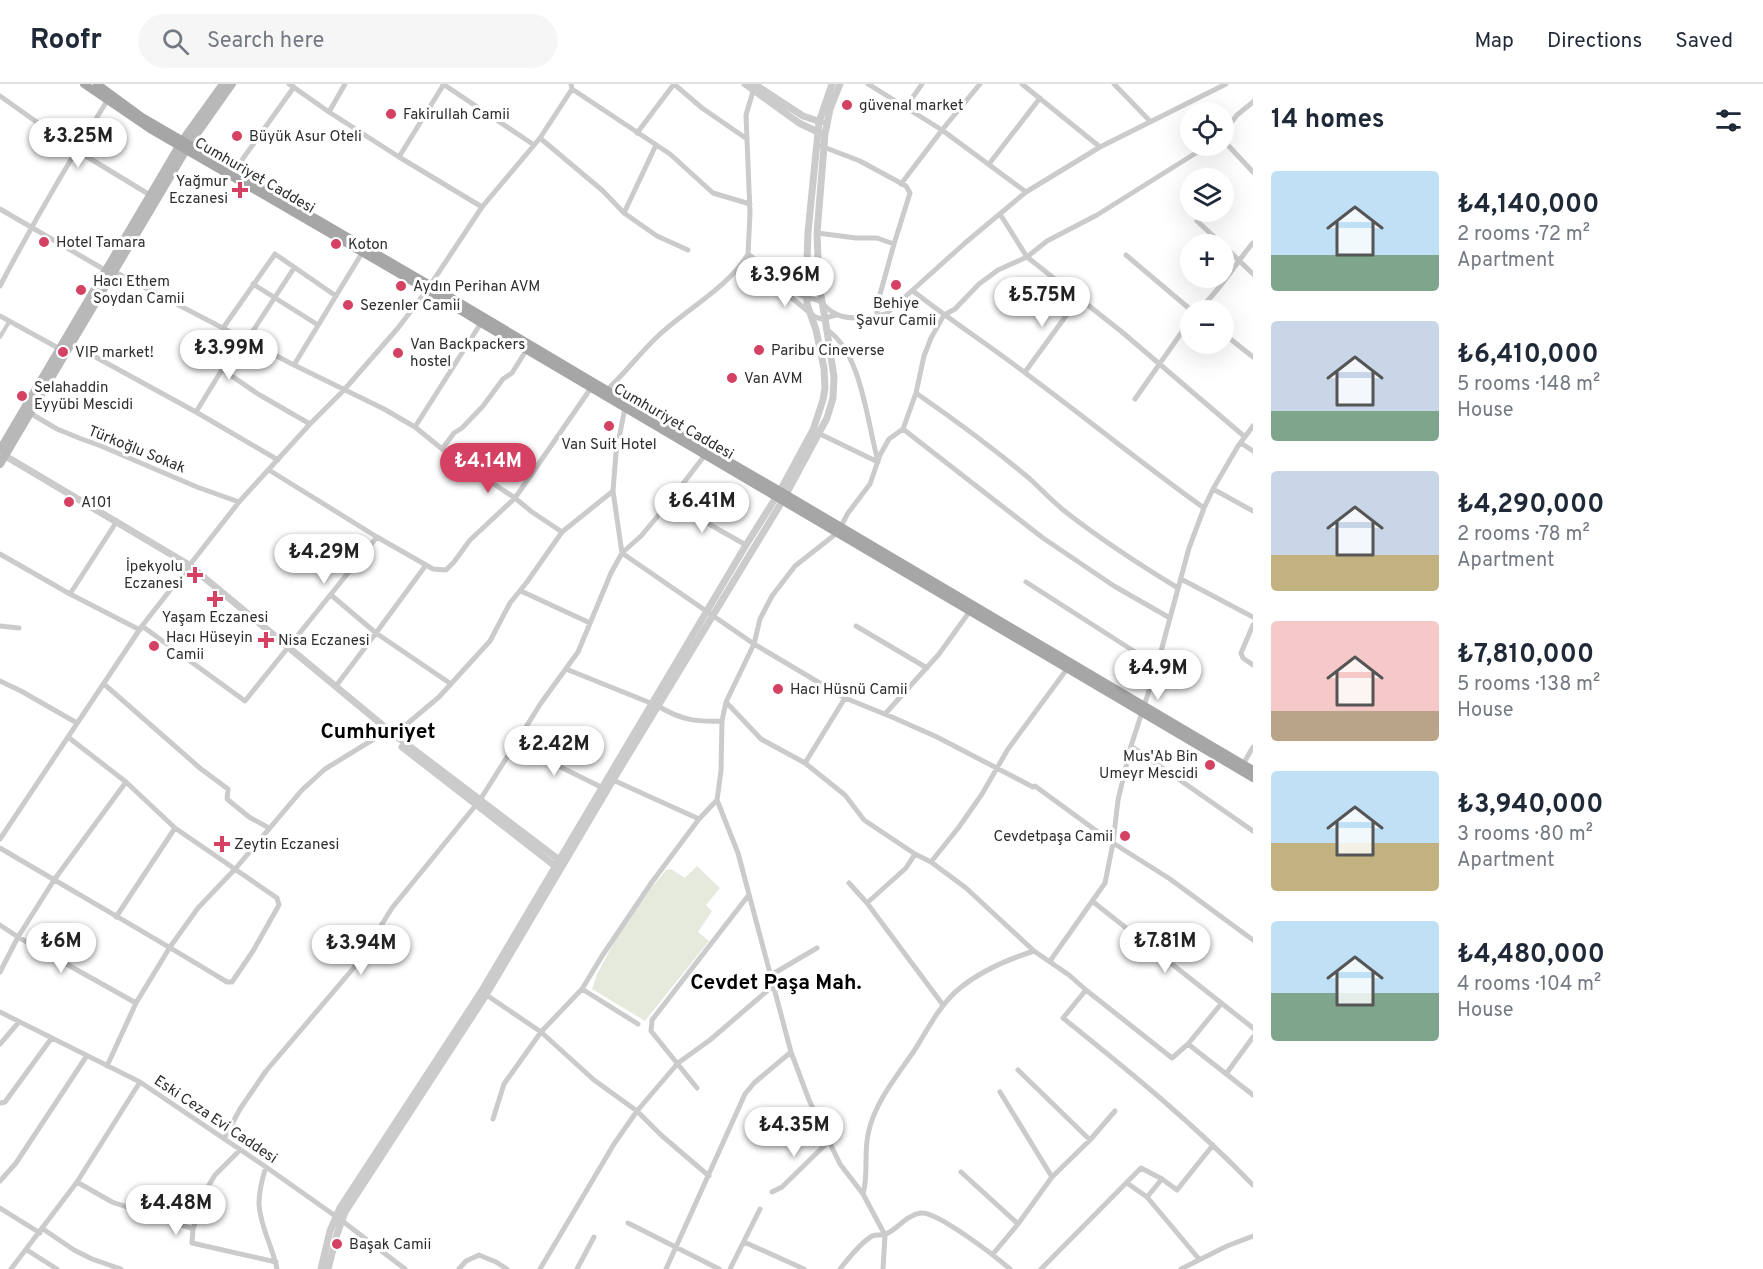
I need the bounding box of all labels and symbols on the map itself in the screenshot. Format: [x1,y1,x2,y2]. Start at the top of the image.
place label: güvenal market [859,97,963,116]
marker: güvenal market [840,98,854,112]
place label: Fakirullah Camii [403,106,510,125]
marker: Fakirullah Camii [384,107,398,121]
pin: ₺3.25M [29,118,127,169]
place label: Büyük Asur Oteli [249,128,362,147]
marker: Büyük Asur Oteli [230,129,244,143]
street label: Cumhuriyet Caddesi [191,134,318,219]
place label: Yağmur Eczanesi [169,173,228,209]
marker: Yağmur Eczanesi [233,183,247,197]
place label: Hotel Tamara [56,234,145,253]
marker: Hotel Tamara [37,235,51,249]
place label: Koton [348,236,388,255]
marker: Koton [329,237,343,251]
pin: ₺3.96M [736,257,834,308]
place label: Hacı Ethem Soydan Camii [93,273,184,309]
pin: ₺5.75M [993,277,1091,328]
place label: Aydın Perihan AVM [413,278,540,297]
marker: Behiye Şavur Camii [889,278,903,292]
marker: Aydın Perihan AVM [394,279,408,293]
marker: Hacı Ethem Soydan Camii [74,283,88,297]
place label: Behiye Şavur Camii [856,295,936,331]
place label: Sezenler Camii [360,297,460,316]
marker: Sezenler Camii [341,298,355,312]
pin: ₺3.99M [180,330,278,381]
place label: Van Backpackers hostel [410,336,525,372]
place label: Paribu Cineverse [771,342,885,361]
marker: Paribu Cineverse [752,343,766,357]
place label: VIP market! [75,344,154,363]
marker: VIP market! [56,345,70,359]
marker: Van Backpackers hostel [391,346,405,360]
place label: Van AVM [744,370,803,389]
marker: Van AVM [725,371,739,385]
place label: Selahaddin Eyyübi Mescidi [34,379,133,415]
street label: Cumhuriyet Caddesi [610,380,737,465]
marker: Selahaddin Eyyübi Mescidi [15,389,29,403]
marker: Van Suit Hotel [602,419,616,433]
street label: Türkoğlu Sokak [85,422,188,479]
place label: Van Suit Hotel [561,436,657,455]
pin: ₺4.14M [439,443,537,494]
pin: ₺6.41M [653,483,751,534]
place label: A101 [81,494,112,513]
marker: A101 [62,495,76,509]
pin: ₺4.29M [275,534,373,585]
place label: İpekyolu Eczanesi [124,557,183,594]
marker: İpekyolu Eczanesi [188,568,202,582]
marker: Yaşam Eczanesi [208,592,222,606]
place label: Yaşam Eczanesi [162,609,268,628]
place label: Hacı Hüseyin Camii [166,629,253,665]
place label: Nisa Eczanesi [278,632,370,651]
marker: Nisa Eczanesi [259,633,273,647]
marker: Hacı Hüseyin Camii [147,639,161,653]
pin: ₺4.9M [1116,650,1200,701]
place label: Hacı Hüsnü Camii [790,681,908,700]
marker: Hacı Hüsnü Camii [771,682,785,696]
district label: Cumhuriyet [320,719,436,746]
pin: ₺2.42M [505,726,603,777]
place label: Mus'Ab Bin Umeyr Mescidi [1099,748,1198,784]
marker: Mus'Ab Bin Umeyr Mescidi [1203,758,1217,772]
place label: Cevdetpaşa Camii [993,828,1113,847]
marker: Cevdetpaşa Camii [1118,829,1132,843]
place label: Zeytin Eczanesi [234,836,339,855]
marker: Zeytin Eczanesi [215,837,229,851]
pin: ₺6M [32,923,90,974]
pin: ₺7.81M [1116,923,1214,974]
pin: ₺3.94M [312,925,410,976]
district label: Cevdet Paşa Mah. [690,970,862,997]
street label: Eski Ceza Evi Caddesi [150,1072,280,1168]
pin: ₺4.35M [745,1107,843,1158]
pin: ₺4.48M [127,1185,225,1236]
place label: Başak Camii [349,1236,431,1255]
marker: Başak Camii [330,1237,344,1251]

